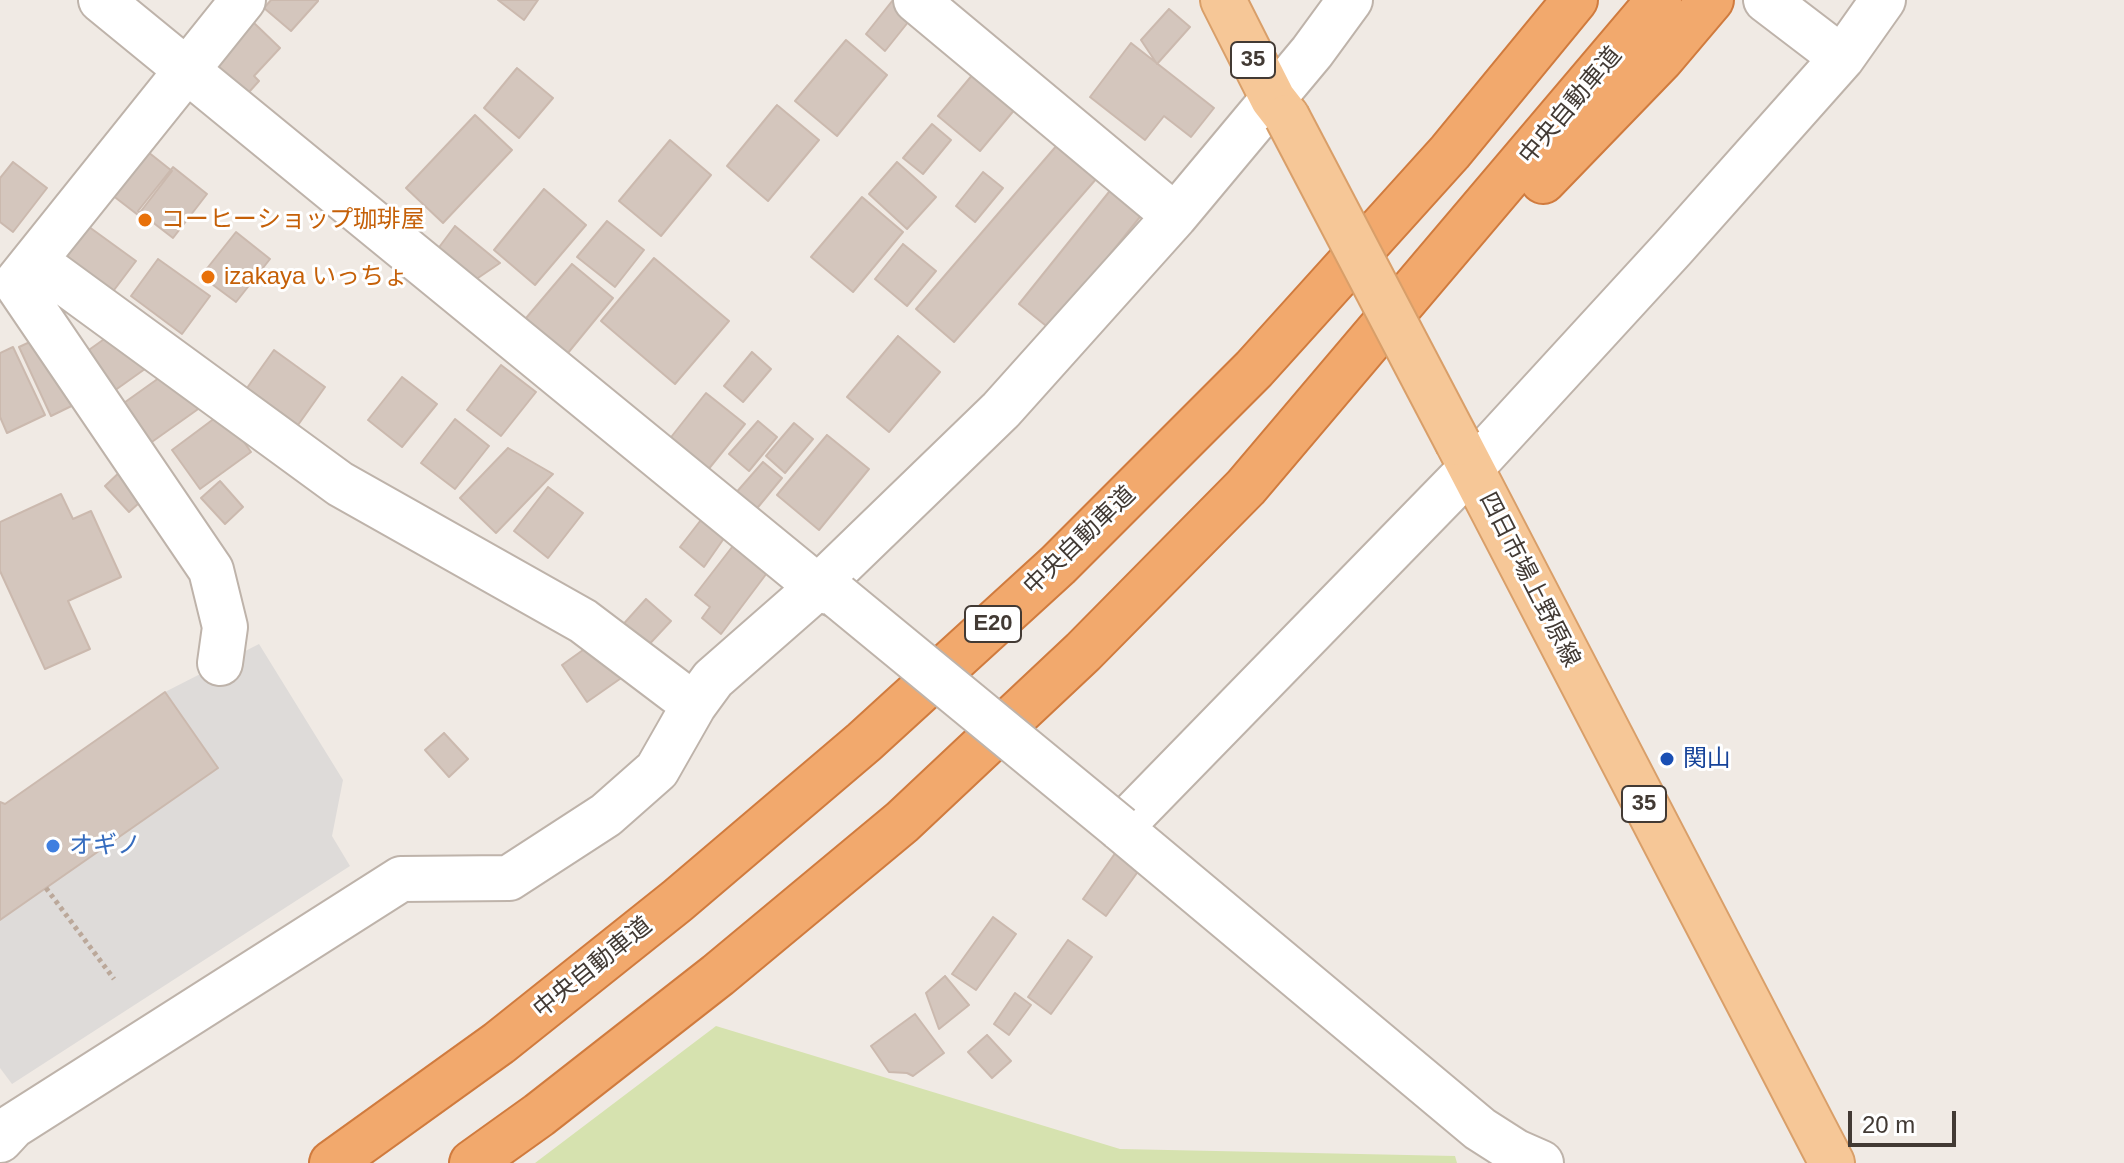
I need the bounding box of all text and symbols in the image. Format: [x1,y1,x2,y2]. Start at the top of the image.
road number: 35 [1231,42,1275,78]
street label: 中央自動車道 [1514,42,1628,170]
place label: コーヒーショップ珈琲屋 [161,206,425,234]
marker: コーヒーショップ珈琲屋 [136,211,154,229]
place label: izakaya いっちょ [224,263,408,291]
marker: izakaya いっちょ [199,268,217,286]
street label: 中央自動車道 [1018,481,1142,601]
street label: 四日市場上野原線 [1473,488,1585,672]
road number: E20 [965,606,1021,642]
place label: 関山 [1683,745,1731,773]
marker: 関山 [1658,750,1676,768]
road number: 35 [1622,786,1666,822]
place label: オギノ [69,832,141,860]
marker: オギノ [44,837,62,855]
street label: 中央自動車道 [528,911,658,1025]
scale bar [1852,1095,1960,1145]
text: 20 m [1862,1111,1915,1138]

